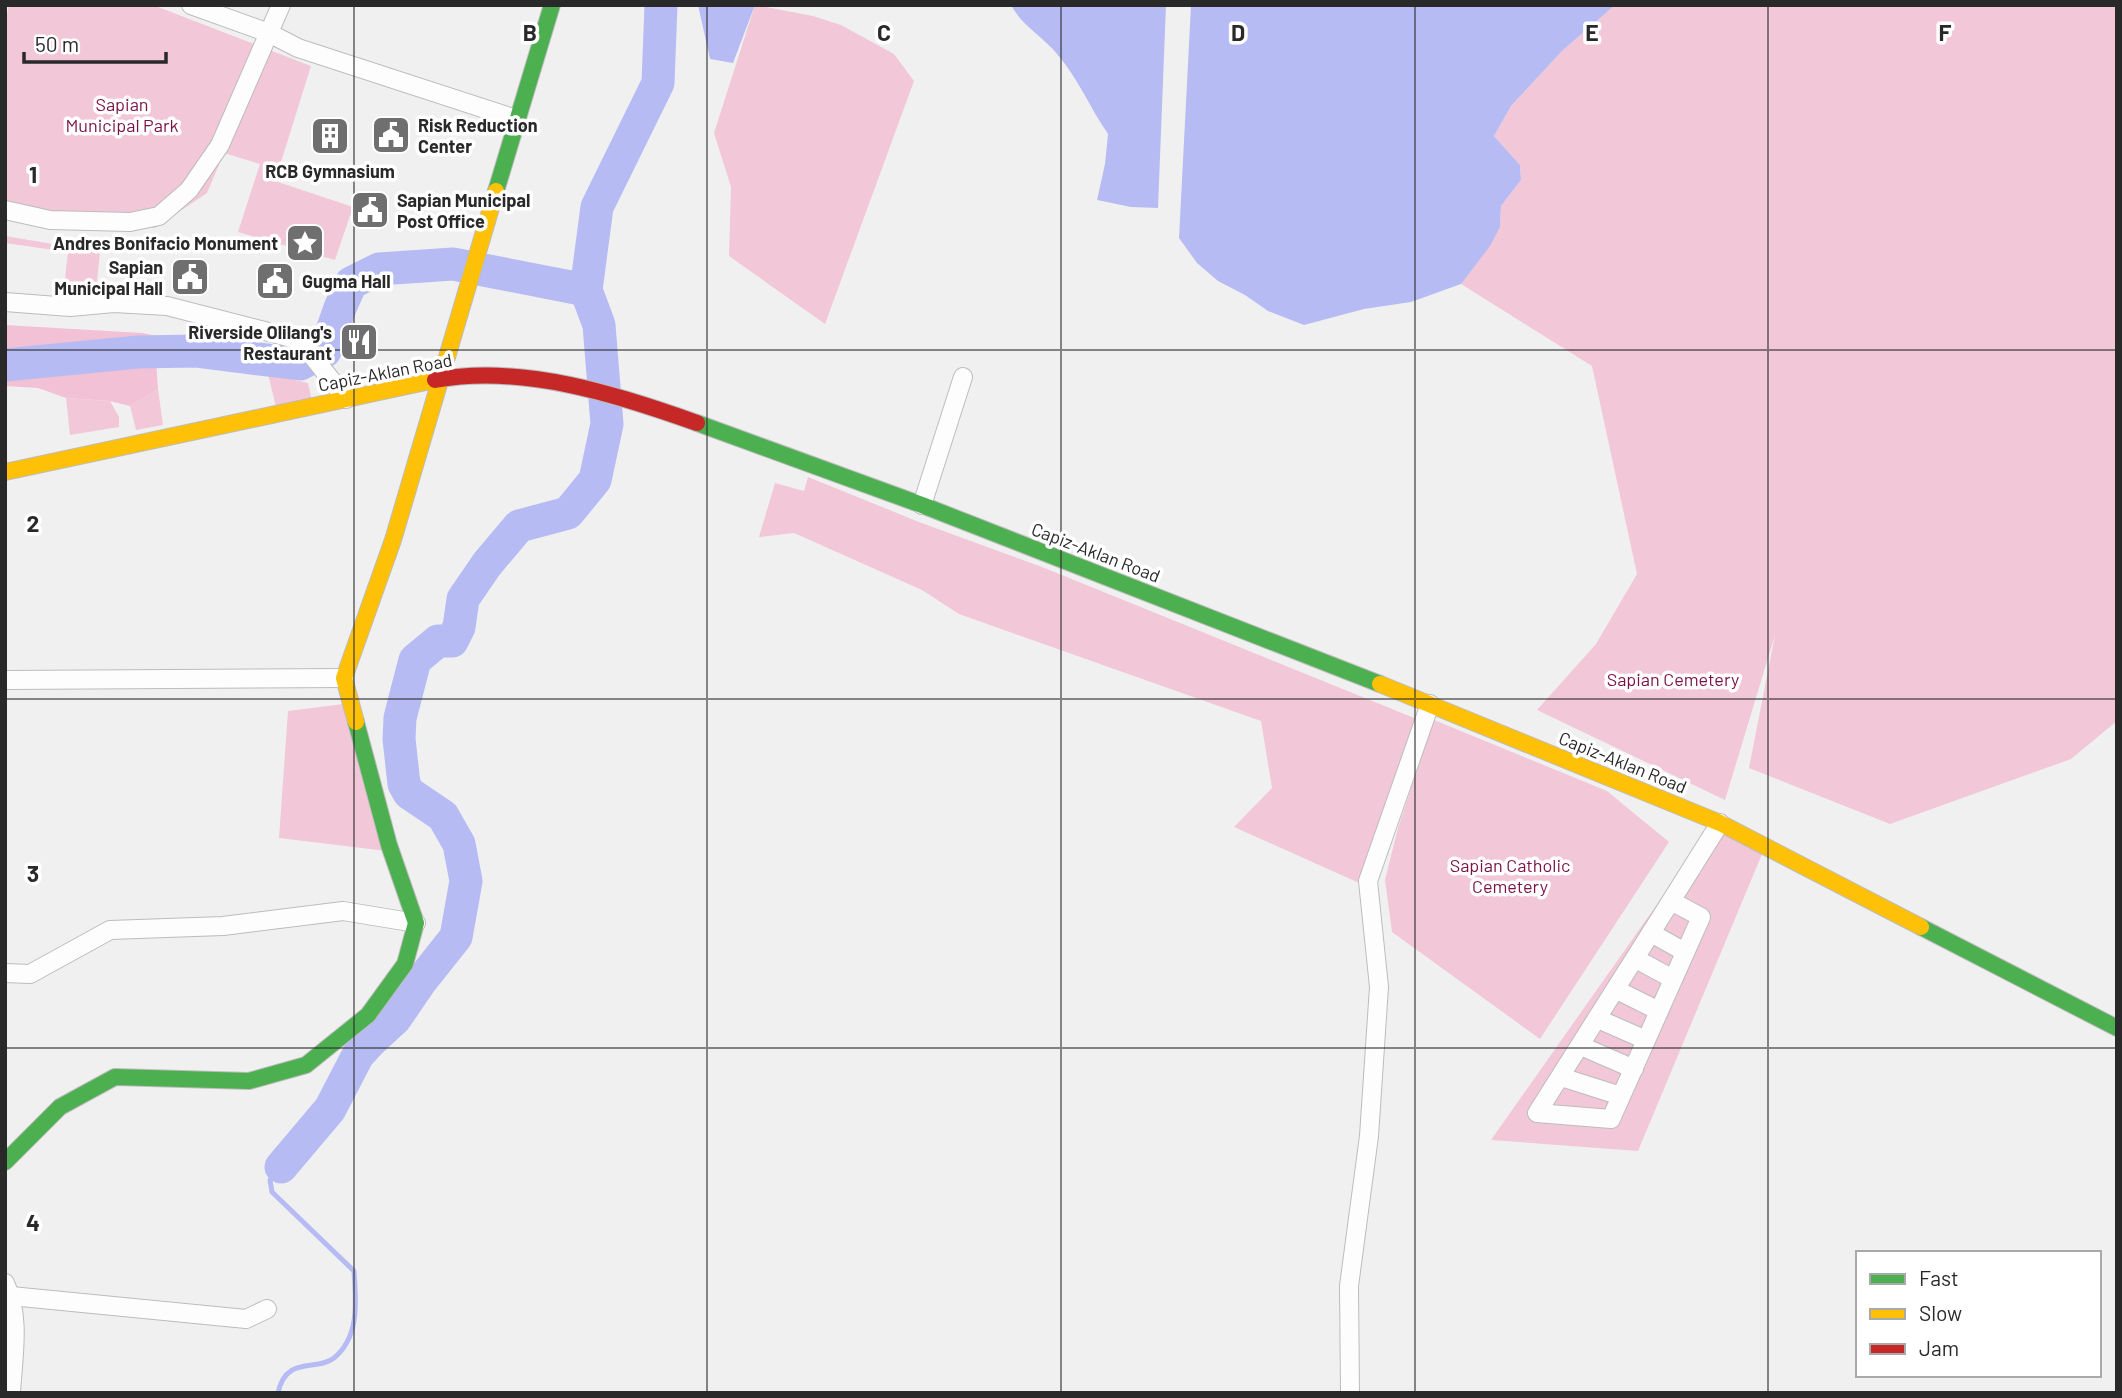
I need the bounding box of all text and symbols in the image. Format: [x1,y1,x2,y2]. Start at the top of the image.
text: B [523,18,537,46]
text: C [877,18,891,46]
text: D [1231,18,1245,46]
text: E [1585,18,1599,46]
text: F [1939,18,1952,46]
scale bar [24,21,166,65]
text: 50 m [35,31,79,56]
park label: Sapian Municipal Park [65,93,179,136]
public building icon: Risk Reduction Center [370,114,412,156]
place label: Risk Reduction Center [418,114,538,157]
building icon: RCB Gymnasium [309,115,351,157]
text: 1 [29,160,37,188]
place label: RCB Gymnasium [265,160,395,182]
public building icon: Sapian Municipal Post Office [349,189,391,231]
place label: Sapian Municipal Post Office [397,189,530,232]
place icon: Andres Bonifacio Monument [284,222,326,264]
place label: Andres Bonifacio Monument [53,232,278,254]
place label: Sapian Municipal Hall [54,256,163,299]
public building icon: Sapian Municipal Hall [169,256,211,298]
public building icon: Gugma Hall [254,260,296,302]
place label: Gugma Hall [302,270,391,292]
place label: Riverside Olilang's Restaurant [188,321,332,364]
restaurant icon: Riverside Olilang's Restaurant [338,321,380,363]
street label: Capiz-Aklan Road [316,348,454,396]
text: 2 [27,509,39,537]
street label: Capiz-Aklan Road [1029,517,1163,587]
park label: Sapian Cemetery [1607,668,1739,690]
street label: Capiz-Aklan Road [1556,726,1690,798]
park label: Sapian Catholic Cemetery [1450,854,1570,897]
text: 3 [27,859,39,887]
text: 4 [26,1208,40,1236]
legend [1856,1251,2101,1377]
text: Fast [1919,1265,1959,1290]
text: Slow [1919,1300,1962,1325]
text: Jam [1919,1335,1959,1360]

